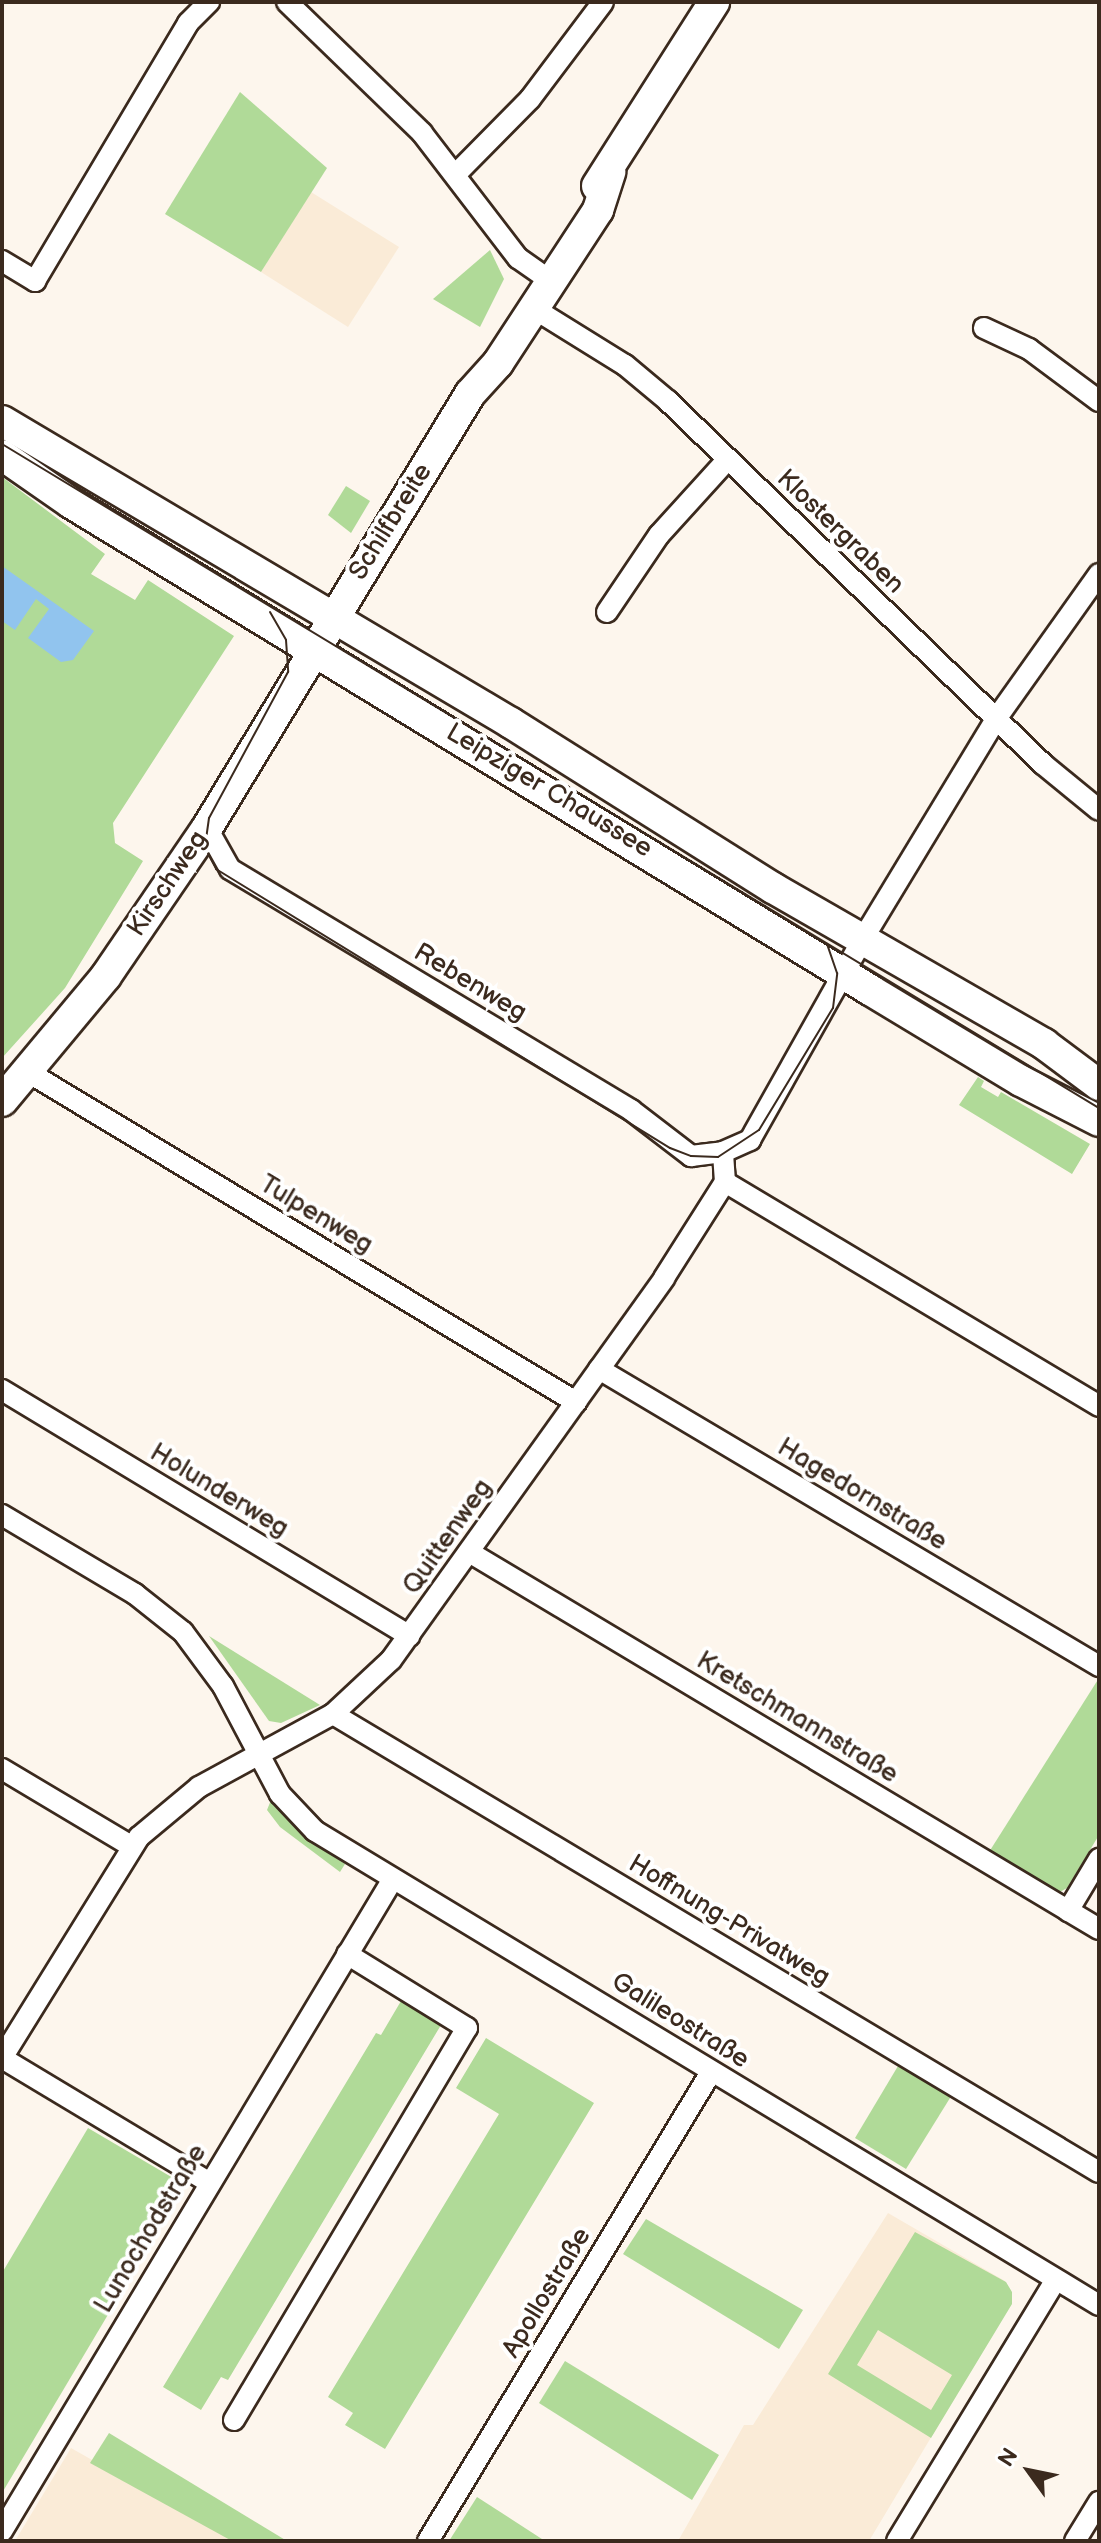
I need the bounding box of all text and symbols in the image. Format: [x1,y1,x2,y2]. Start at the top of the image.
street label: Schilfbreite [343,458,439,586]
street label: Klostergraben [770,464,910,600]
street label: Leipziger Chaussee [440,717,658,865]
street label: Kirschweg [121,825,215,943]
street label: Rebenweg [408,937,532,1029]
street label: Tulpenweg [254,1169,378,1261]
street label: Hagedornstraße [772,1432,952,1558]
street label: Holunderweg [144,1437,294,1545]
street label: Quittenweg [397,1473,499,1601]
street label: Kretschmannstraße [690,1645,904,1791]
street label: Hoffnung-Privatweg [623,1849,835,1993]
street label: Galileostraße [605,1966,755,2076]
street label: Lunochodstraße [88,2139,214,2319]
street label: Apollostraße [496,2222,598,2364]
north arrow [989,2431,1069,2511]
text: N [993,2443,1024,2472]

